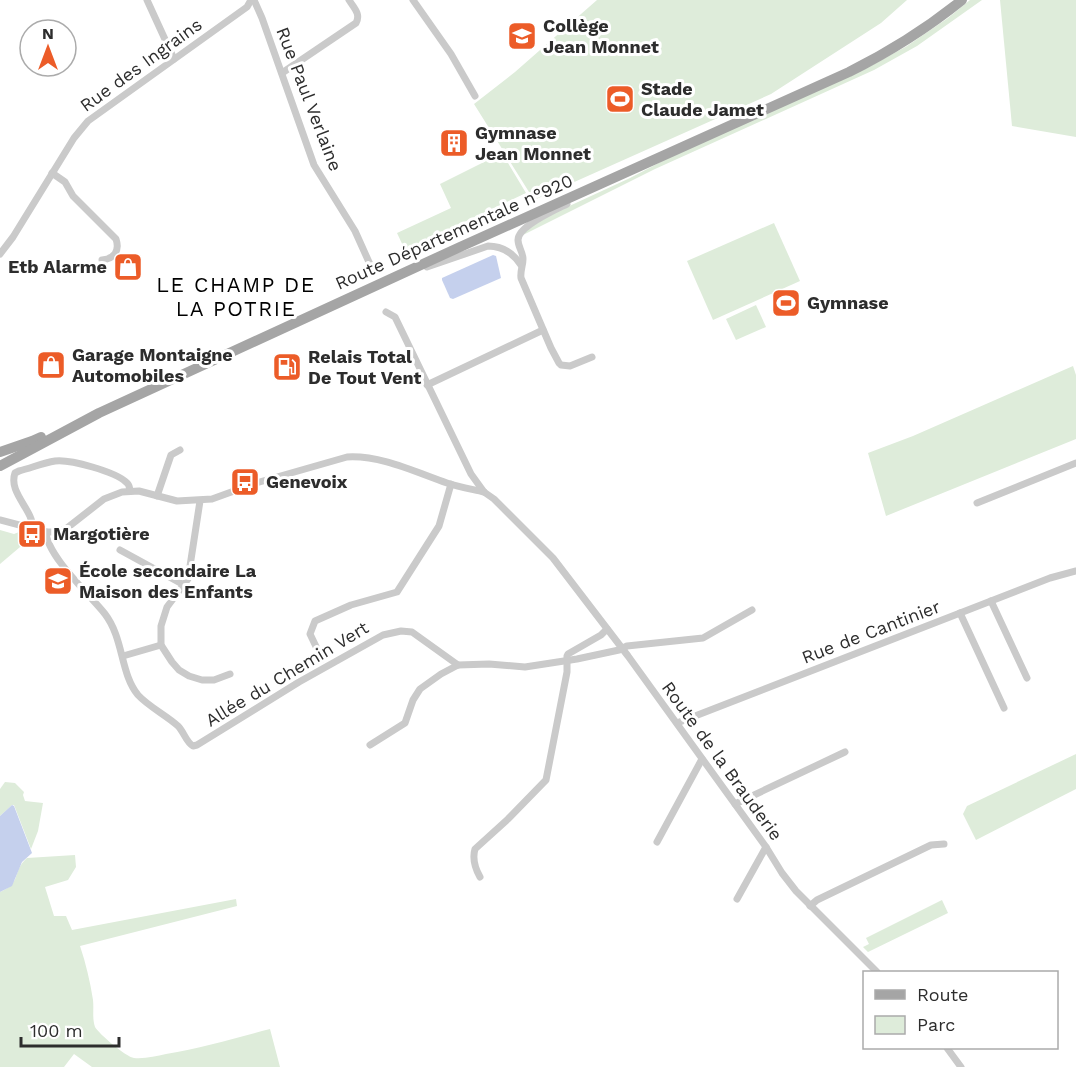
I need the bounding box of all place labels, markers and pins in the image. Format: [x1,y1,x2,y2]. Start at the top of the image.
place label: Collège Jean Monnet [543,15,659,57]
school or university icon: Collège Jean Monnet [506,20,538,52]
place label: Stade Claude Jamet [641,78,764,120]
sports icon: Stade Claude Jamet [604,83,636,115]
place label: Gymnase Jean Monnet [475,122,591,164]
building icon: Gymnase Jean Monnet [438,127,470,159]
shop icon: Etb Alarme [112,251,144,283]
place label: Etb Alarme [8,256,107,277]
sports icon: Gymnase [770,287,802,319]
place label: Gymnase [807,292,889,313]
place label: Garage Montaigne Automobiles [72,344,233,386]
place label: Relais Total De Tout Vent [308,346,421,388]
shop icon: Garage Montaigne Automobiles [35,349,67,381]
fuel station icon: Relais Total De Tout Vent [271,351,303,383]
bus stop icon: Genevoix [229,466,261,498]
place label: Genevoix [266,471,348,492]
bus stop icon: Margotière [16,518,48,550]
place label: Margotière [53,523,150,544]
place label: École secondaire La Maison des Enfants [79,560,257,602]
school or university icon: École secondaire La Maison des Enfants [42,565,74,597]

